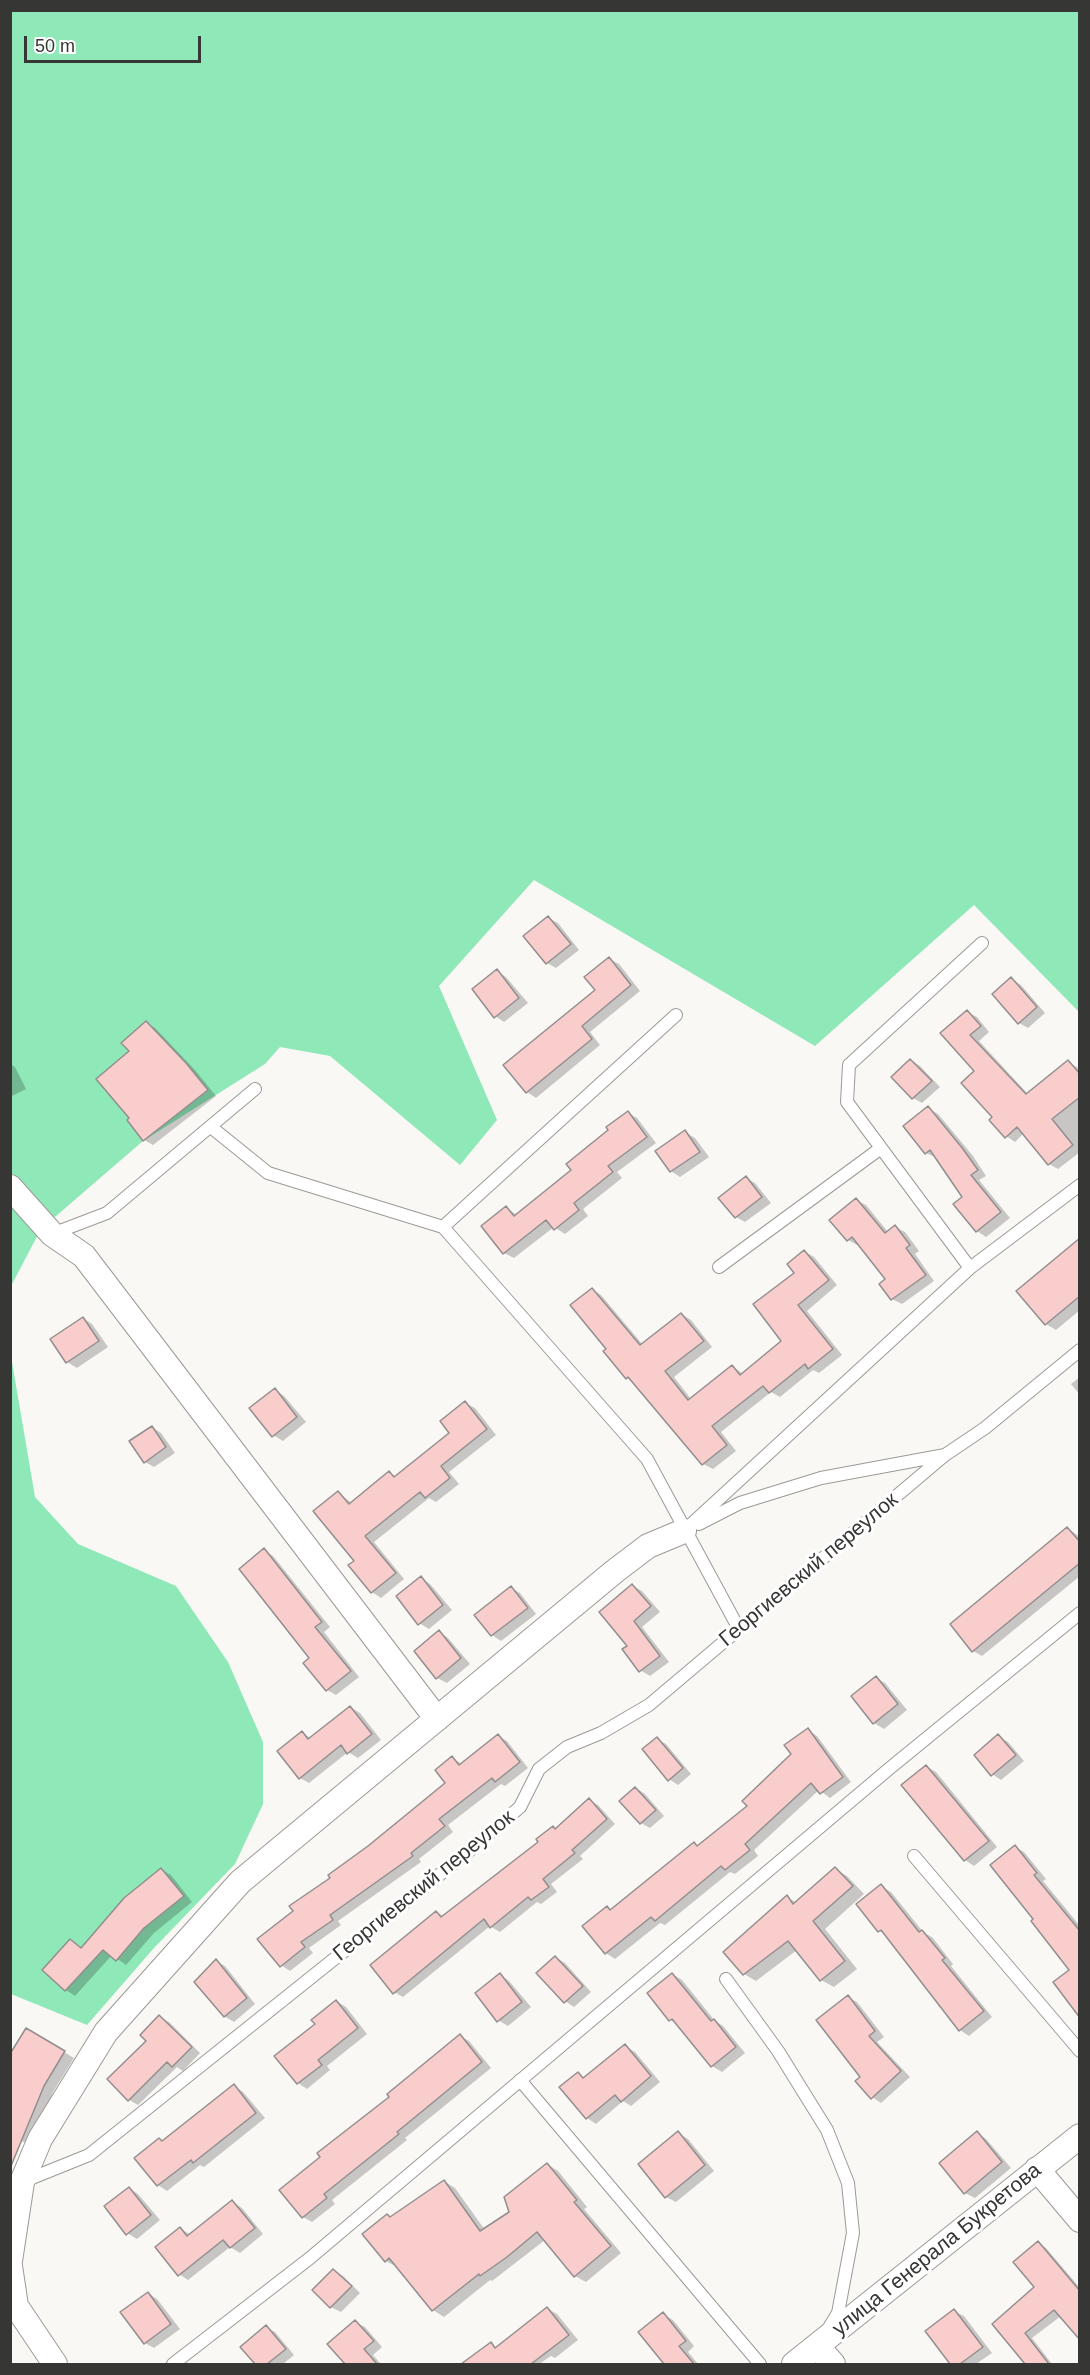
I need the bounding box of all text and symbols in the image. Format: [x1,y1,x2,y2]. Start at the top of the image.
scale bar [27,24,204,62]
text: 50 m [35,36,75,56]
street label: Георгиевский переулок [715,1488,903,1652]
street label: Георгиевский переулок [328,1805,520,1967]
street label: улица Генерала Букретова [828,2158,1046,2342]

